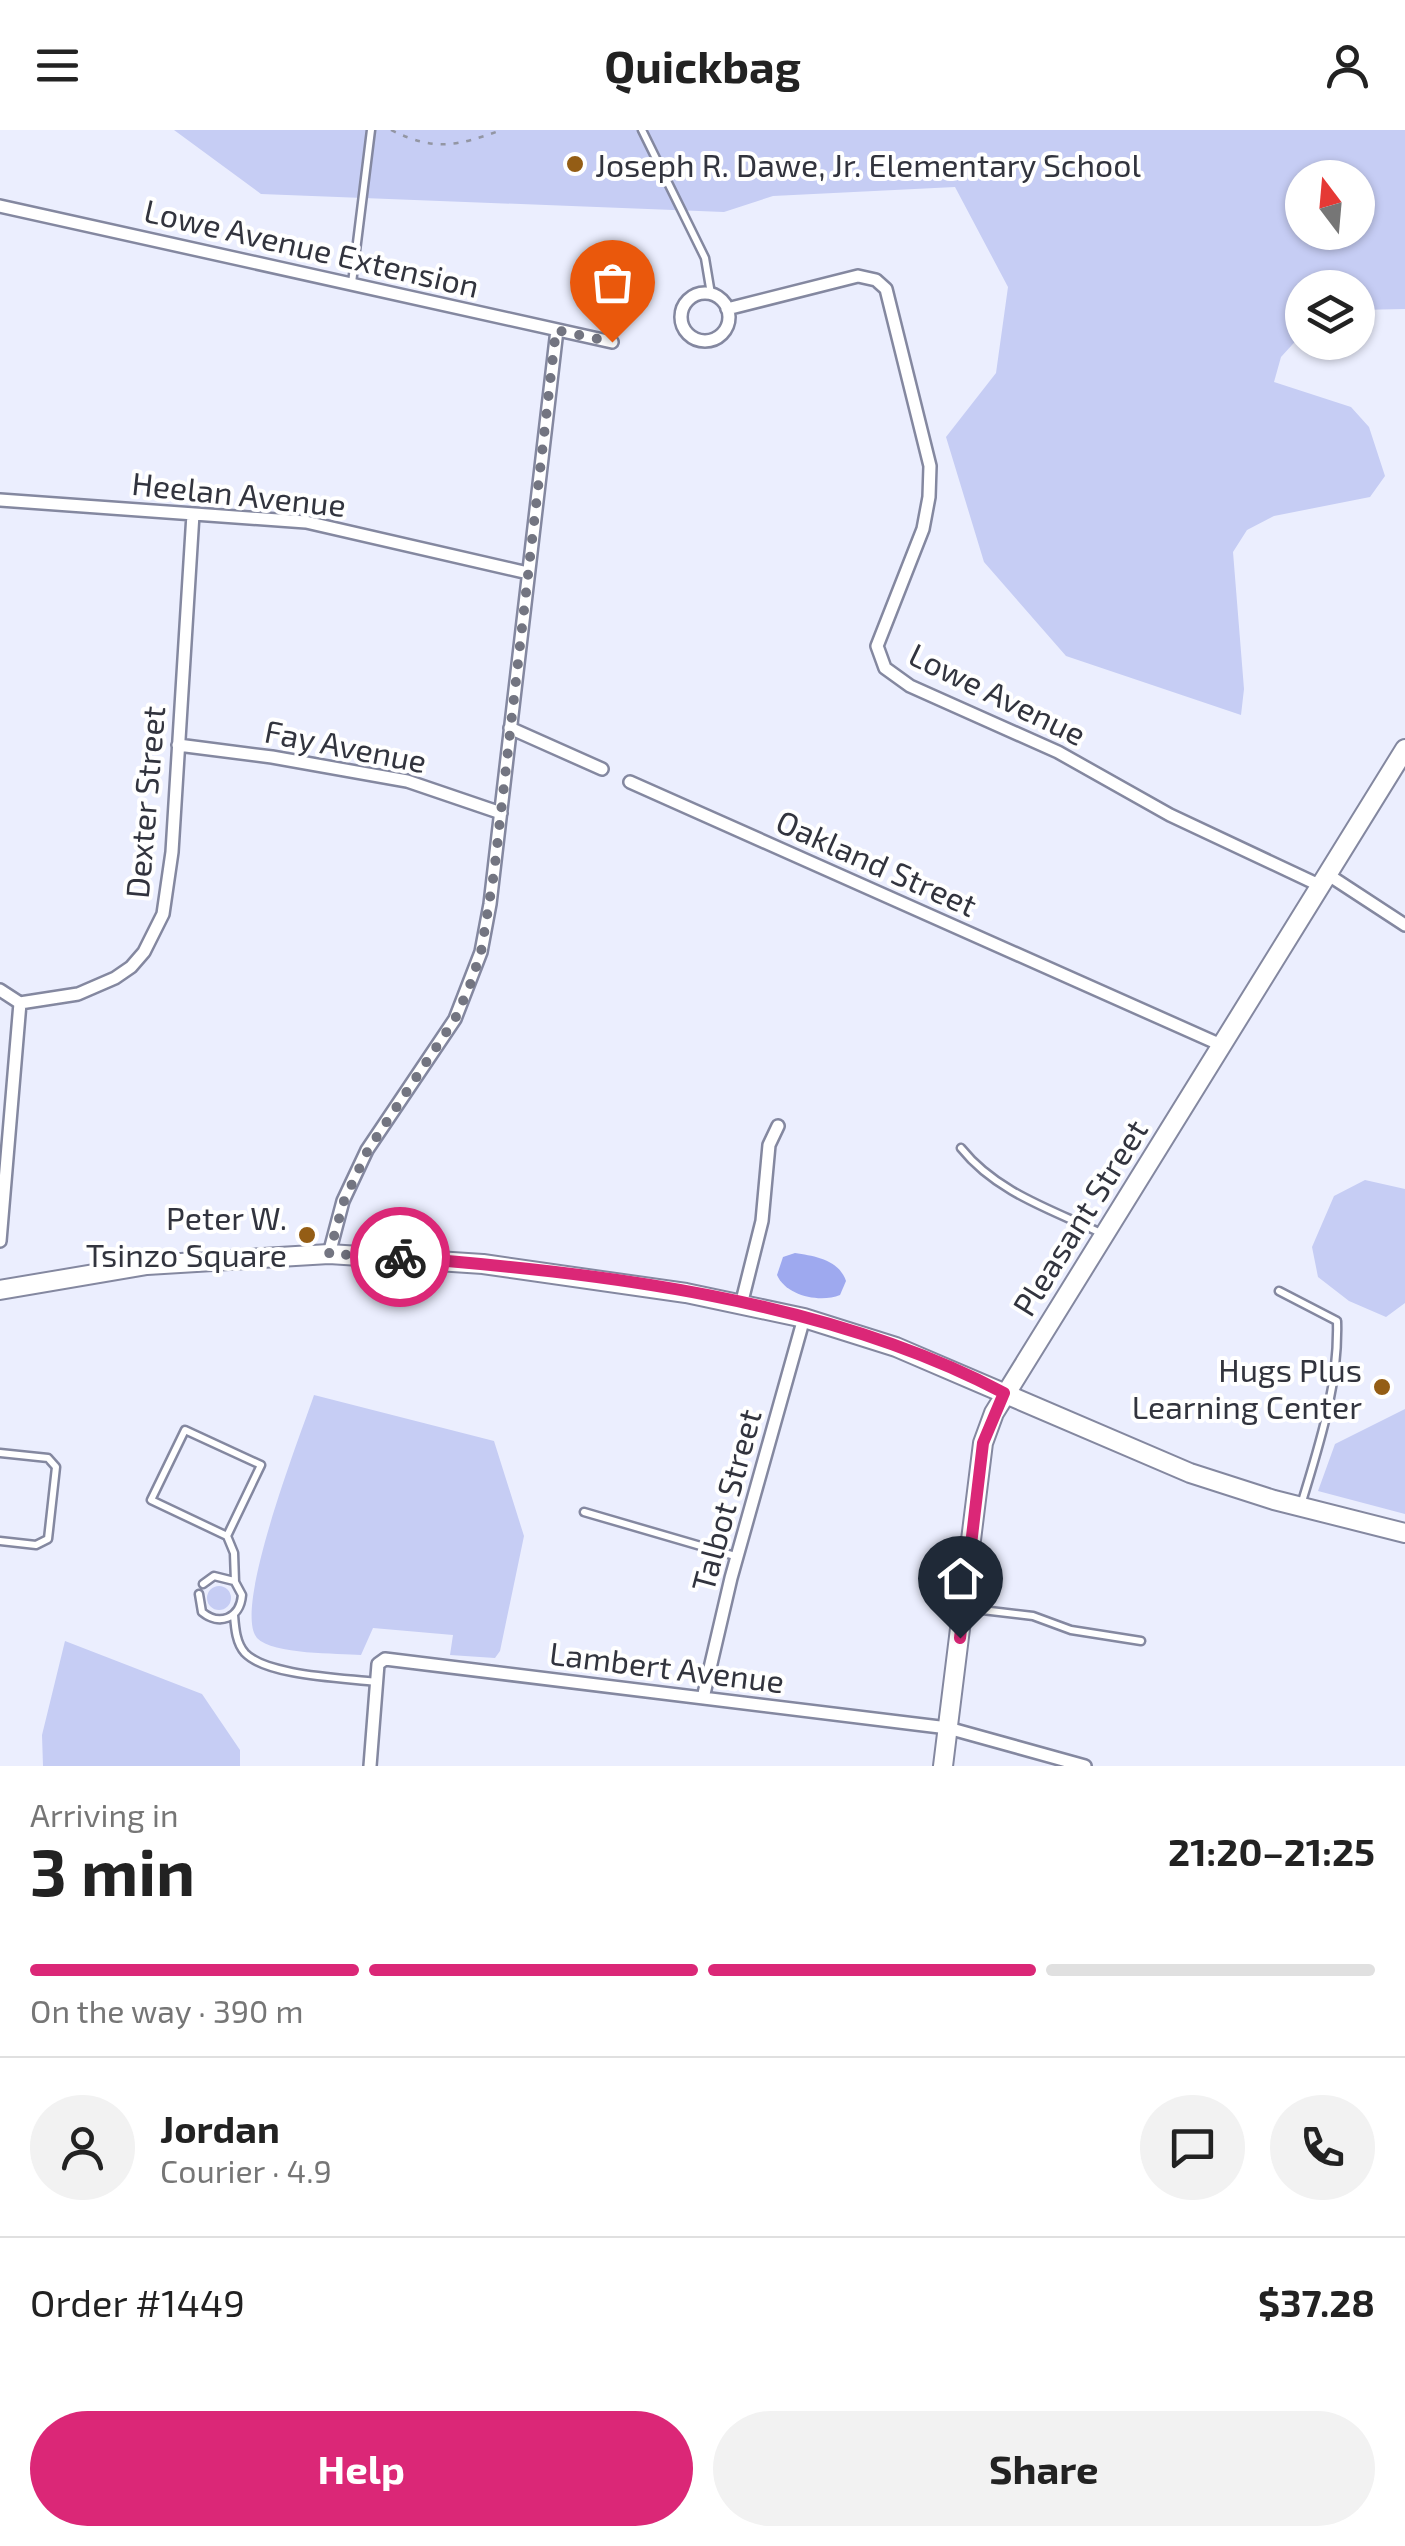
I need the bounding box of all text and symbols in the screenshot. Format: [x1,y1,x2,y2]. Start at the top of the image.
icon: menu [30,38,85,93]
text: Quickbag [604,38,801,92]
icon: person [1320,38,1375,93]
place label: Joseph R. Dawe, Jr. Elementary School [595,145,1141,183]
marker: Joseph R. Dawe, Jr. Elementary School [564,153,586,175]
north arrow [1285,160,1375,250]
map controls [1285,160,1375,360]
street label: Lowe Avenue Extension [141,190,483,304]
pin [570,240,655,343]
icon: bag [585,255,640,310]
button: layers [1285,270,1375,360]
street label: Heelan Avenue [130,463,348,523]
street label: Lowe Avenue [904,634,1092,752]
street label: Dexter Street [117,704,171,900]
street label: Fay Avenue [262,711,430,779]
street label: Oakland Street [771,801,983,923]
street label: Pleasant Street [1004,1112,1154,1322]
place label: Peter W. Tsinzo Square [86,1198,287,1273]
courier [350,1207,450,1307]
marker: Peter W. Tsinzo Square [296,1224,318,1246]
icon: bike [373,1230,428,1285]
place label: Hugs Plus Learning Center [1132,1350,1362,1425]
marker: Hugs Plus Learning Center [1371,1376,1393,1398]
street label: Talbot Street [682,1405,768,1595]
pin [918,1536,1003,1639]
icon: home [933,1551,988,1606]
street label: Lambert Avenue [548,1633,786,1699]
text: Arriving in [30,1795,179,1833]
text: 21:20–21:25 [1168,1828,1375,1874]
text: 3 min [30,1831,195,1909]
text: On the way · 390 m [30,1991,303,2029]
button: person [30,2095,135,2200]
button: chat [1140,2095,1245,2200]
button: phone [1270,2095,1375,2200]
text: Jordan [160,2105,280,2151]
text: Courier · 4.9 [160,2151,332,2189]
text: Order #1449 [30,2279,245,2325]
text: $37.28 [1258,2279,1375,2325]
button: Help [30,2411,693,2526]
button: Share [713,2411,1375,2526]

